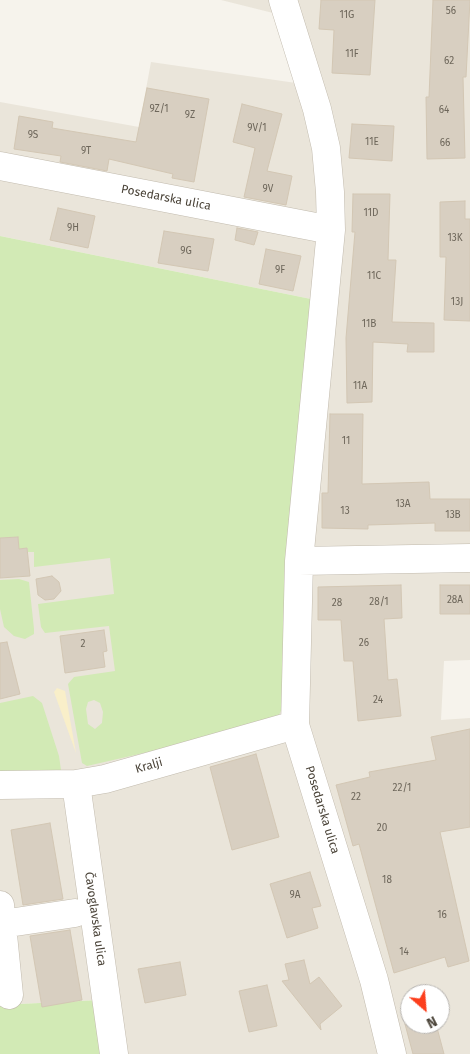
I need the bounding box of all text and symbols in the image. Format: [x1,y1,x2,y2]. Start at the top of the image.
house number: 56 [446,5,456,17]
house number: 11G [340,9,354,21]
house number: 11F [345,48,359,60]
house number: 62 [444,55,454,67]
house number: 9Z/1 [149,103,169,115]
house number: 64 [439,104,449,116]
house number: 9Z [185,109,195,121]
house number: 9V/1 [247,122,267,134]
house number: 9S [28,129,38,141]
house number: 11E [365,136,379,148]
house number: 66 [440,137,450,149]
house number: 9T [81,145,91,157]
street label: Posedarska ulica [120,182,212,214]
house number: 9V [263,183,273,195]
house number: 11D [364,207,378,219]
house number: 9H [67,222,79,234]
house number: 13K [447,232,463,244]
house number: 9G [180,245,192,257]
house number: 9F [275,264,285,276]
house number: 11C [367,270,381,282]
house number: 13J [451,296,463,308]
house number: 11B [362,318,376,330]
house number: 11A [353,380,367,392]
house number: 11 [342,435,350,447]
house number: 13A [395,498,411,510]
house number: 13 [340,505,350,517]
house number: 13B [445,509,461,521]
house number: 28A [447,594,463,606]
house number: 28/1 [369,596,389,608]
house number: 28 [332,597,342,609]
house number: 26 [359,637,369,649]
house number: 2 [81,638,85,650]
house number: 24 [373,694,383,706]
street label: Kralji [134,755,164,777]
street label: Posedarska ulica [302,764,342,856]
house number: 22/1 [393,782,411,794]
house number: 22 [351,791,361,803]
house number: 20 [377,822,387,834]
street label: Čavoglavska ulica [81,871,109,967]
house number: 18 [382,874,392,886]
house number: 9A [290,889,300,901]
house number: 16 [437,909,447,921]
house number: 14 [399,946,409,958]
north arrow [400,984,450,1034]
text: N [424,1012,440,1032]

